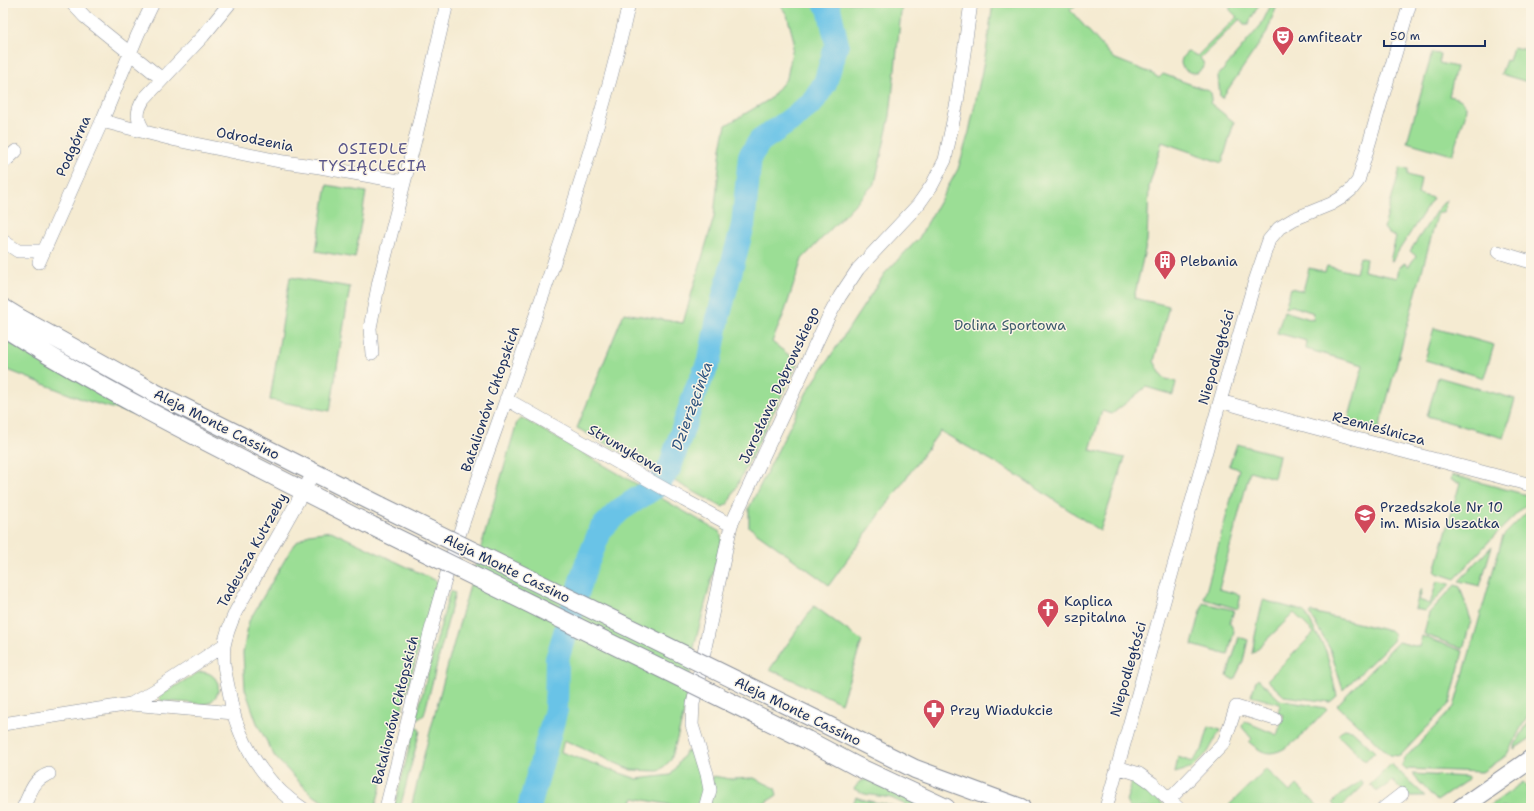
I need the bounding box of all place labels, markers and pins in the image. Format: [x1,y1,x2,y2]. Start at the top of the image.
theatre icon: amfiteatr [1270,24,1296,57]
place label: amfiteatr [1298,28,1363,46]
building icon: Plebania [1152,248,1178,281]
place label: Plebania [1180,252,1238,270]
place label: Przedszkole Nr 10 im. Misia Uszatka [1380,498,1503,532]
school or university icon: Przedszkole Nr 10 im. Misia Uszatka [1352,502,1378,535]
place label: Kaplica szpitalna [1064,592,1127,626]
church icon: Kaplica szpitalna [1035,596,1061,629]
pharmacy icon: Przy Wiadukcie [921,697,947,730]
place label: Przy Wiadukcie [950,701,1053,719]

